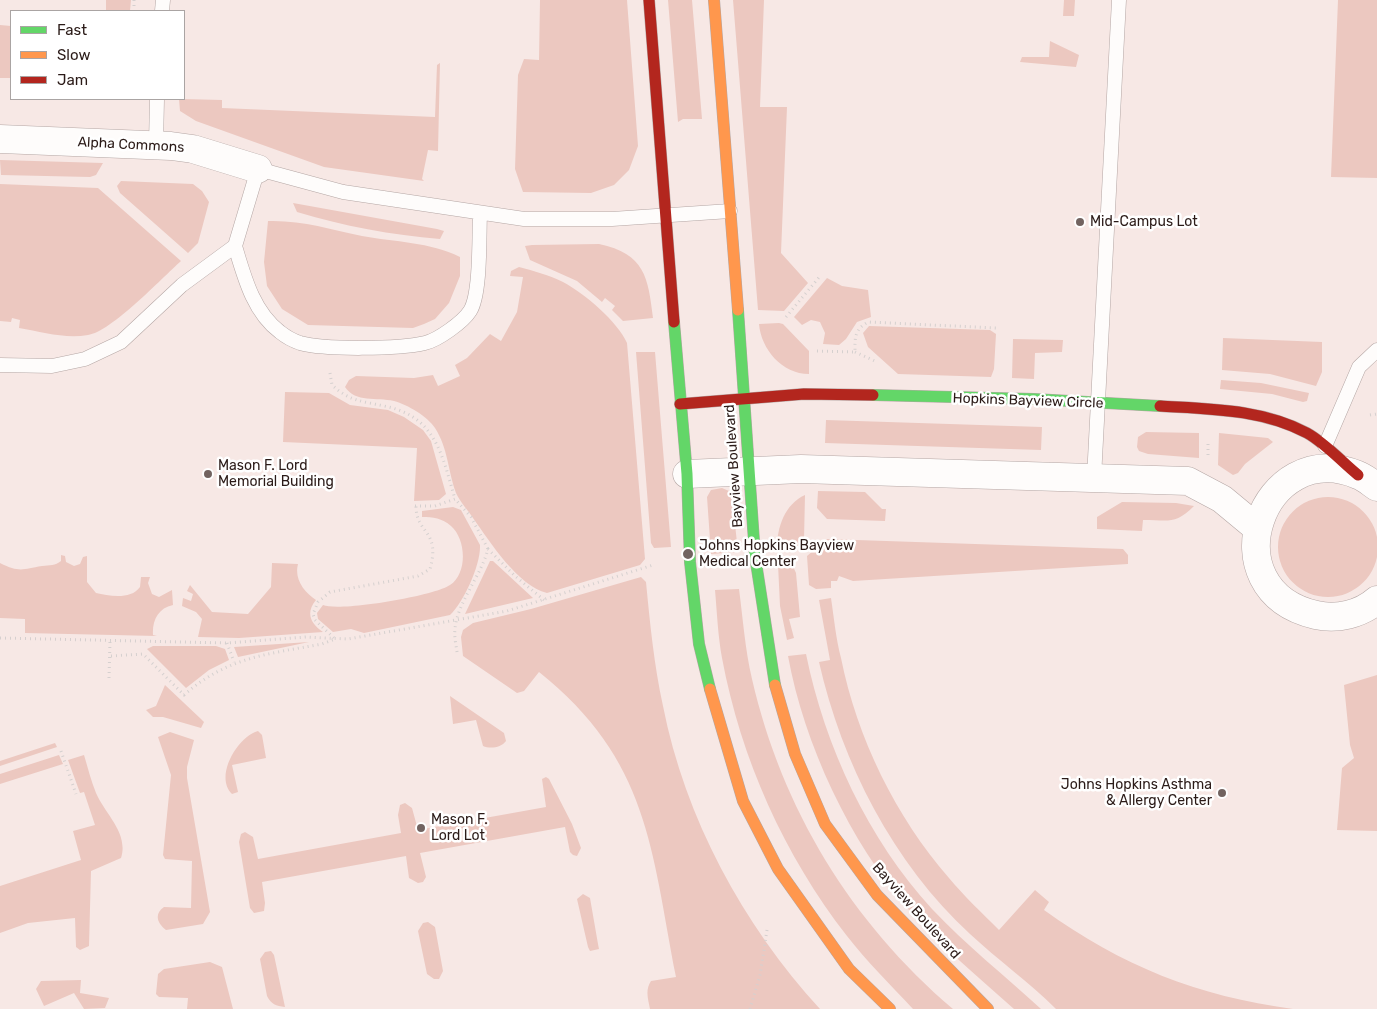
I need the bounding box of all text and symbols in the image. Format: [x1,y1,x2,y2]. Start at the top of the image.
legend [10,10,185,100]
text: Fast [57,21,87,39]
text: Slow [57,46,90,64]
text: Jam [57,71,88,89]
street label: Alpha Commons [77,134,185,156]
place label: Mid-Campus Lot [1090,214,1198,230]
marker: Mid-Campus Lot [1074,216,1086,228]
street label: Hopkins Bayview Circle [952,390,1104,412]
street label: Bayview Boulevard [721,404,747,528]
place label: Mason F. Lord Memorial Building [218,458,334,491]
marker: Mason F. Lord Memorial Building [202,468,214,480]
place label: Johns Hopkins Bayview Medical Center [699,538,854,570]
marker: Johns Hopkins Bayview Medical Center [681,547,695,561]
place label: Johns Hopkins Asthma & Allergy Center [1061,777,1212,810]
marker: Johns Hopkins Asthma & Allergy Center [1216,787,1228,799]
place label: Mason F. Lord Lot [431,812,488,844]
marker: Mason F. Lord Lot [415,822,427,834]
street label: Bayview Boulevard [868,859,964,963]

